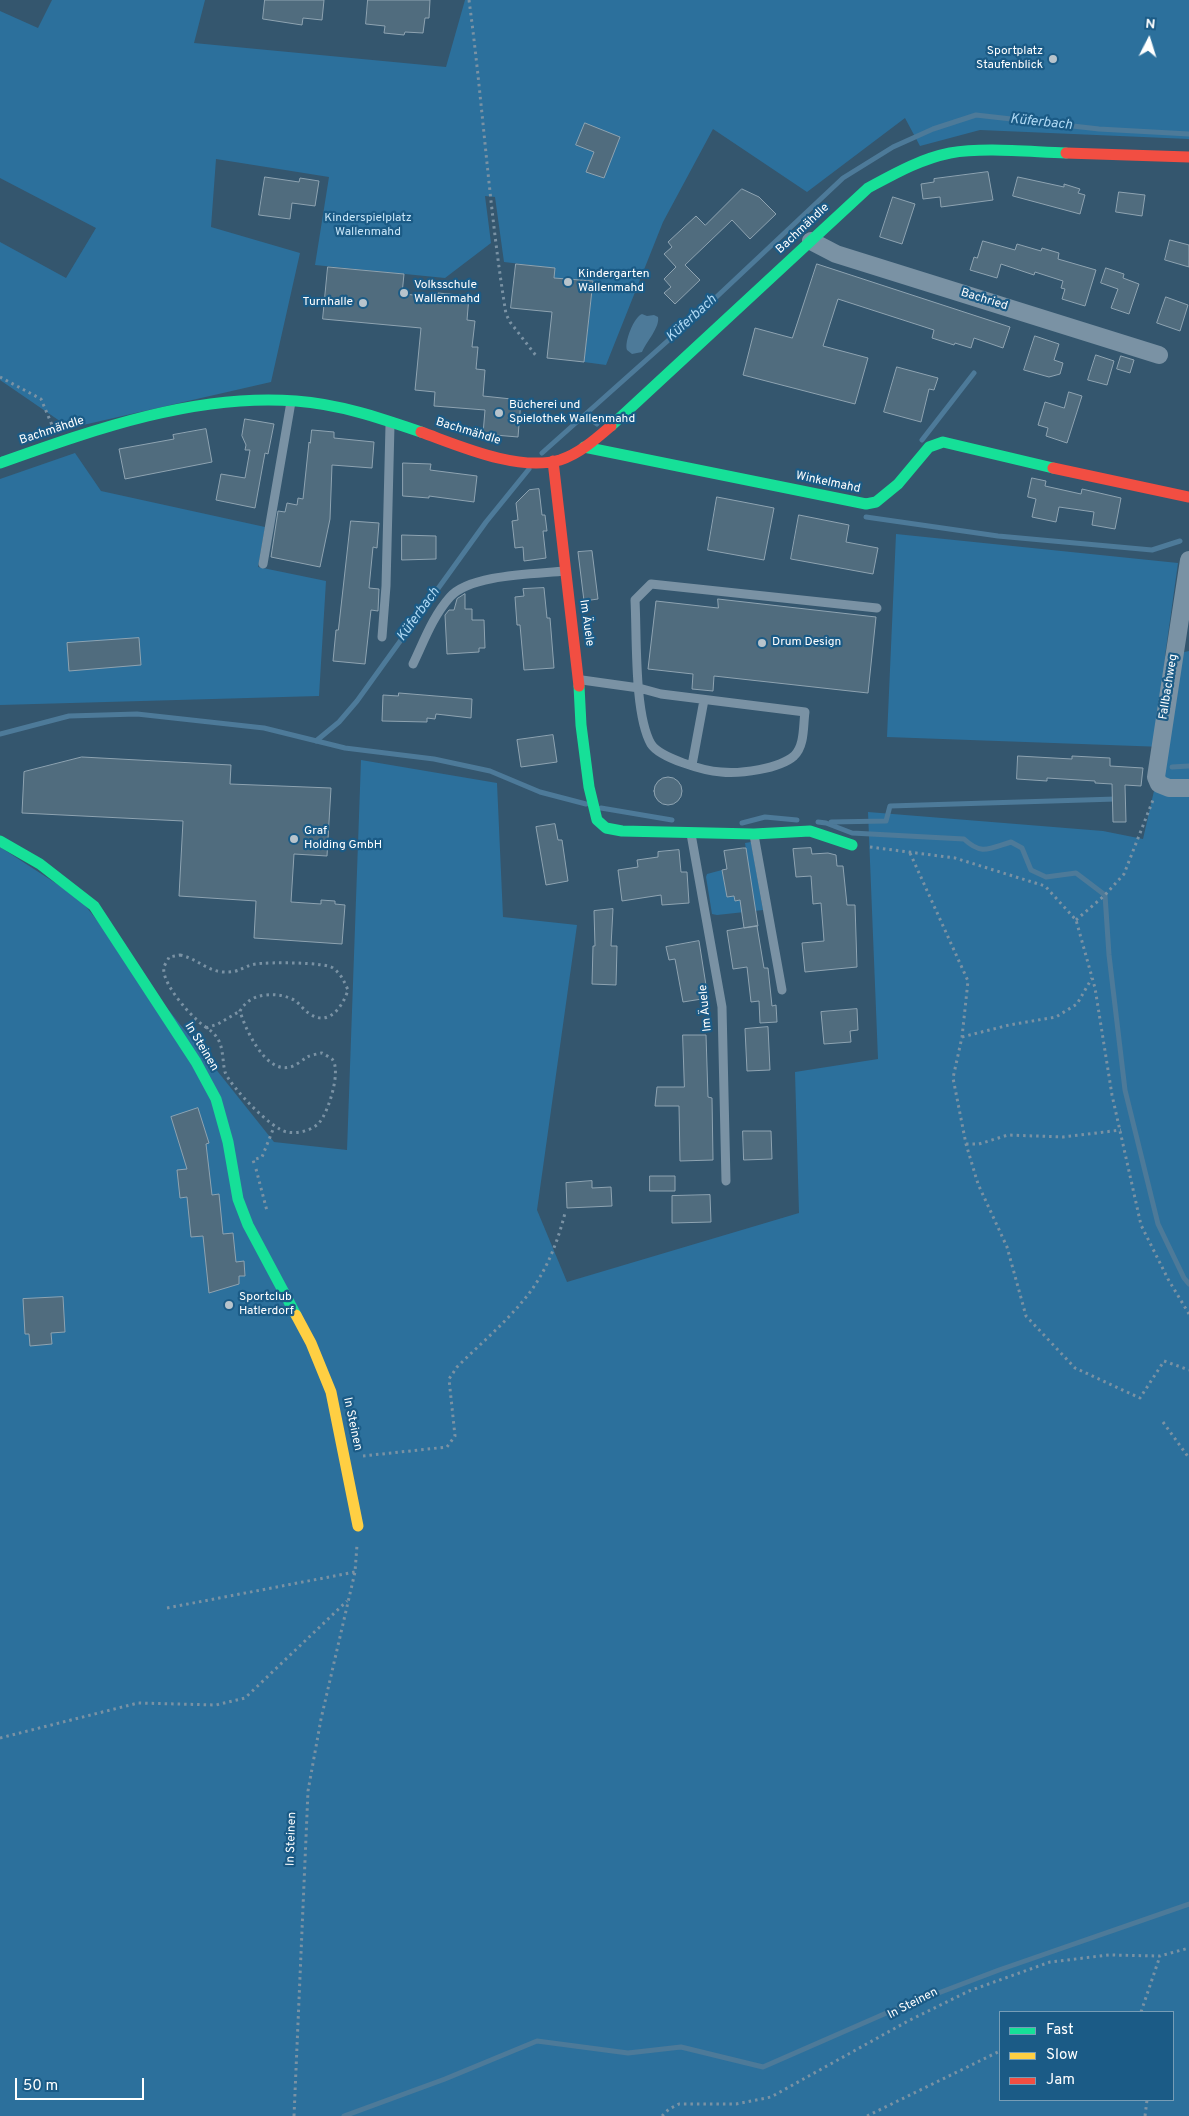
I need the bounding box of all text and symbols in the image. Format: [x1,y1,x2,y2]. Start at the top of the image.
north arrow [1124,15,1174,65]
text: N [1145,16,1156,33]
place label: Sportplatz Staufenblick [976,45,1043,73]
marker: Sportplatz Staufenblick [1047,53,1059,65]
water label: Küferbach [1009,111,1073,135]
street label: Bachmähdle [774,201,832,257]
park label: Kinderspielplatz Wallenmahd [324,212,412,240]
place label: Kindergarten Wallenmahd [578,268,649,296]
marker: Kindergarten Wallenmahd [562,276,574,288]
place label: Volksschule Wallenmahd [414,279,480,307]
street label: Bachried [959,286,1009,314]
marker: Volksschule Wallenmahd [398,287,410,299]
water label: Küferbach [663,292,721,346]
place label: Turnhalle [302,296,353,310]
marker: Turnhalle [357,297,369,309]
place label: Bücherei und Spielothek Wallenmahd [509,399,635,427]
marker: Bücherei und Spielothek Wallenmahd [493,407,505,419]
street label: Bachmähdle [18,414,86,448]
street label: Bachmähdle [434,415,502,449]
street label: Winkelmahd [794,469,862,497]
water label: Küferbach [394,585,444,645]
street label: Im Äuele [576,599,596,647]
place label: Drum Design [772,636,841,650]
marker: Drum Design [756,637,768,649]
street label: Fallbachweg [1157,653,1181,721]
place label: Graf Holding GmbH [304,825,382,853]
marker: Graf Holding GmbH [288,833,300,845]
street label: Im Äuele [696,984,716,1032]
street label: In Steinen [181,1020,221,1074]
place label: Sportclub Hatlerdorf [239,1291,294,1319]
marker: Sportclub Hatlerdorf [223,1299,235,1311]
street label: In Steinen [339,1396,365,1452]
street label: In Steinen [284,1812,300,1866]
street label: In Steinen [886,1985,940,2023]
legend [999,2011,1174,2101]
text: Fast [1046,2021,1074,2040]
text: Slow [1046,2046,1078,2065]
scale bar [18,2068,146,2100]
text: Jam [1046,2071,1075,2090]
text: 50 m [23,2077,58,2096]

